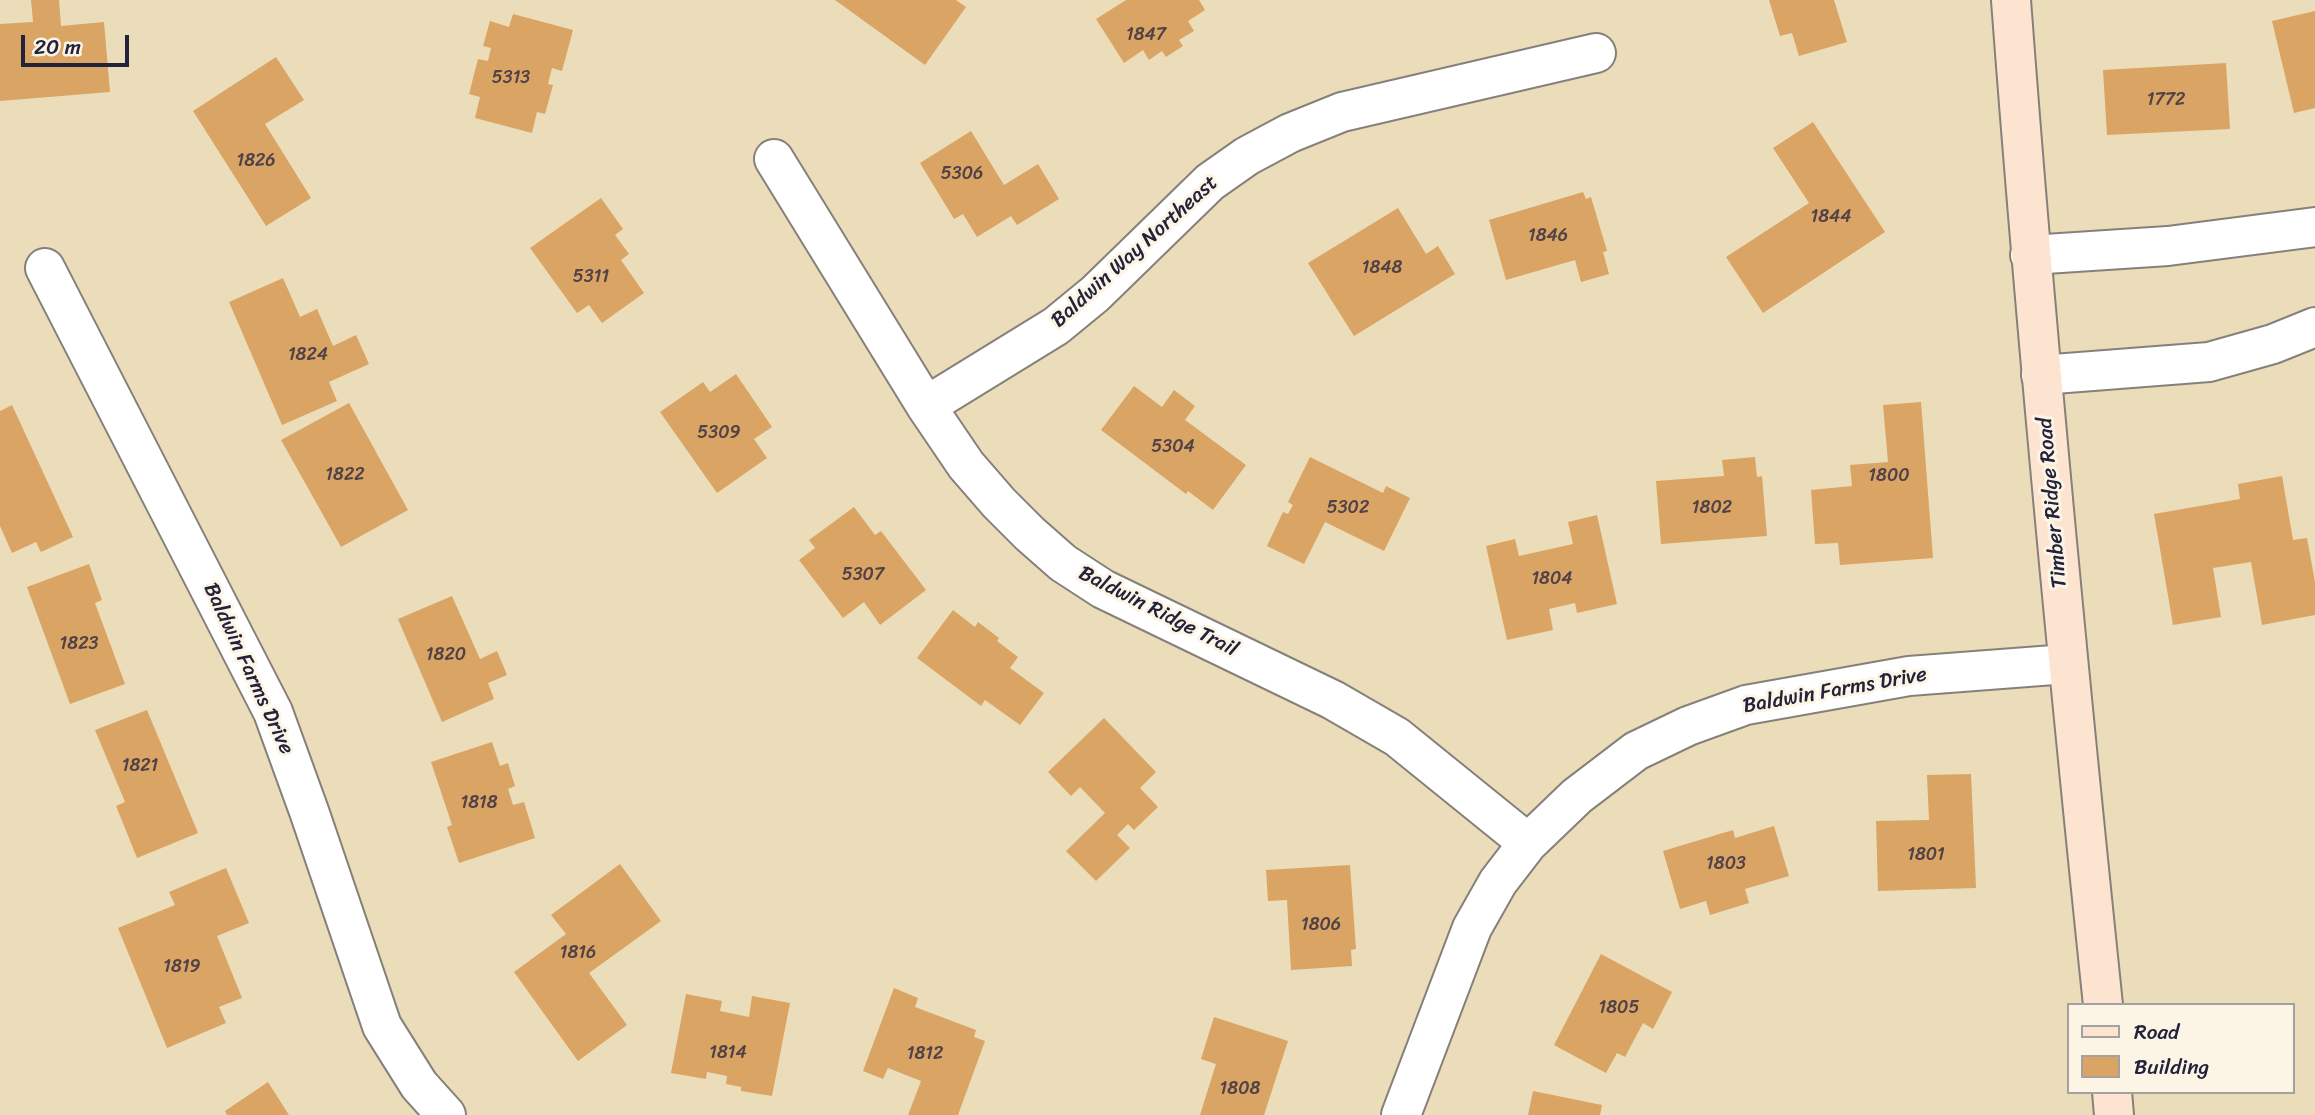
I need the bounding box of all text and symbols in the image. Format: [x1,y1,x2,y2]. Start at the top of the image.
scale bar [24,21,133,65]
house number: 1847 [1126,24,1166,46]
text: 20 m [34,28,81,66]
house number: 5313 [492,67,530,89]
house number: 1772 [2147,89,2185,111]
house number: 1826 [236,150,276,172]
house number: 5306 [941,163,983,185]
street label: Baldwin Way Northeast [1047,171,1223,333]
house number: 1844 [1810,206,1852,228]
house number: 1846 [1528,225,1568,247]
house number: 1848 [1362,257,1402,279]
house number: 5311 [573,266,609,288]
house number: 1824 [288,344,328,366]
street label: Timber Ridge Road [2033,417,2073,589]
house number: 5309 [697,422,741,444]
house number: 5304 [1151,436,1195,458]
house number: 1822 [325,464,365,486]
house number: 1800 [1868,465,1910,487]
house number: 5302 [1327,497,1369,519]
house number: 1802 [1692,497,1732,519]
street label: Baldwin Ridge Trail [1074,561,1242,663]
house number: 5307 [842,564,884,586]
house number: 1804 [1531,568,1573,590]
street label: Baldwin Farms Drive [197,579,299,759]
house number: 1823 [60,633,98,655]
house number: 1820 [426,644,466,666]
street label: Baldwin Farms Drive [1741,662,1929,720]
house number: 1821 [122,755,158,777]
house number: 1818 [460,792,498,814]
house number: 1801 [1907,844,1945,866]
house number: 1803 [1706,853,1746,875]
house number: 1806 [1301,914,1341,936]
house number: 1816 [560,942,596,964]
house number: 1819 [163,956,201,978]
house number: 1805 [1599,997,1639,1019]
legend [2066,1003,2294,1094]
text: Road [2134,1013,2179,1051]
house number: 1814 [709,1042,747,1064]
house number: 1812 [907,1043,943,1065]
text: Building [2134,1048,2209,1086]
house number: 1808 [1220,1078,1260,1100]

